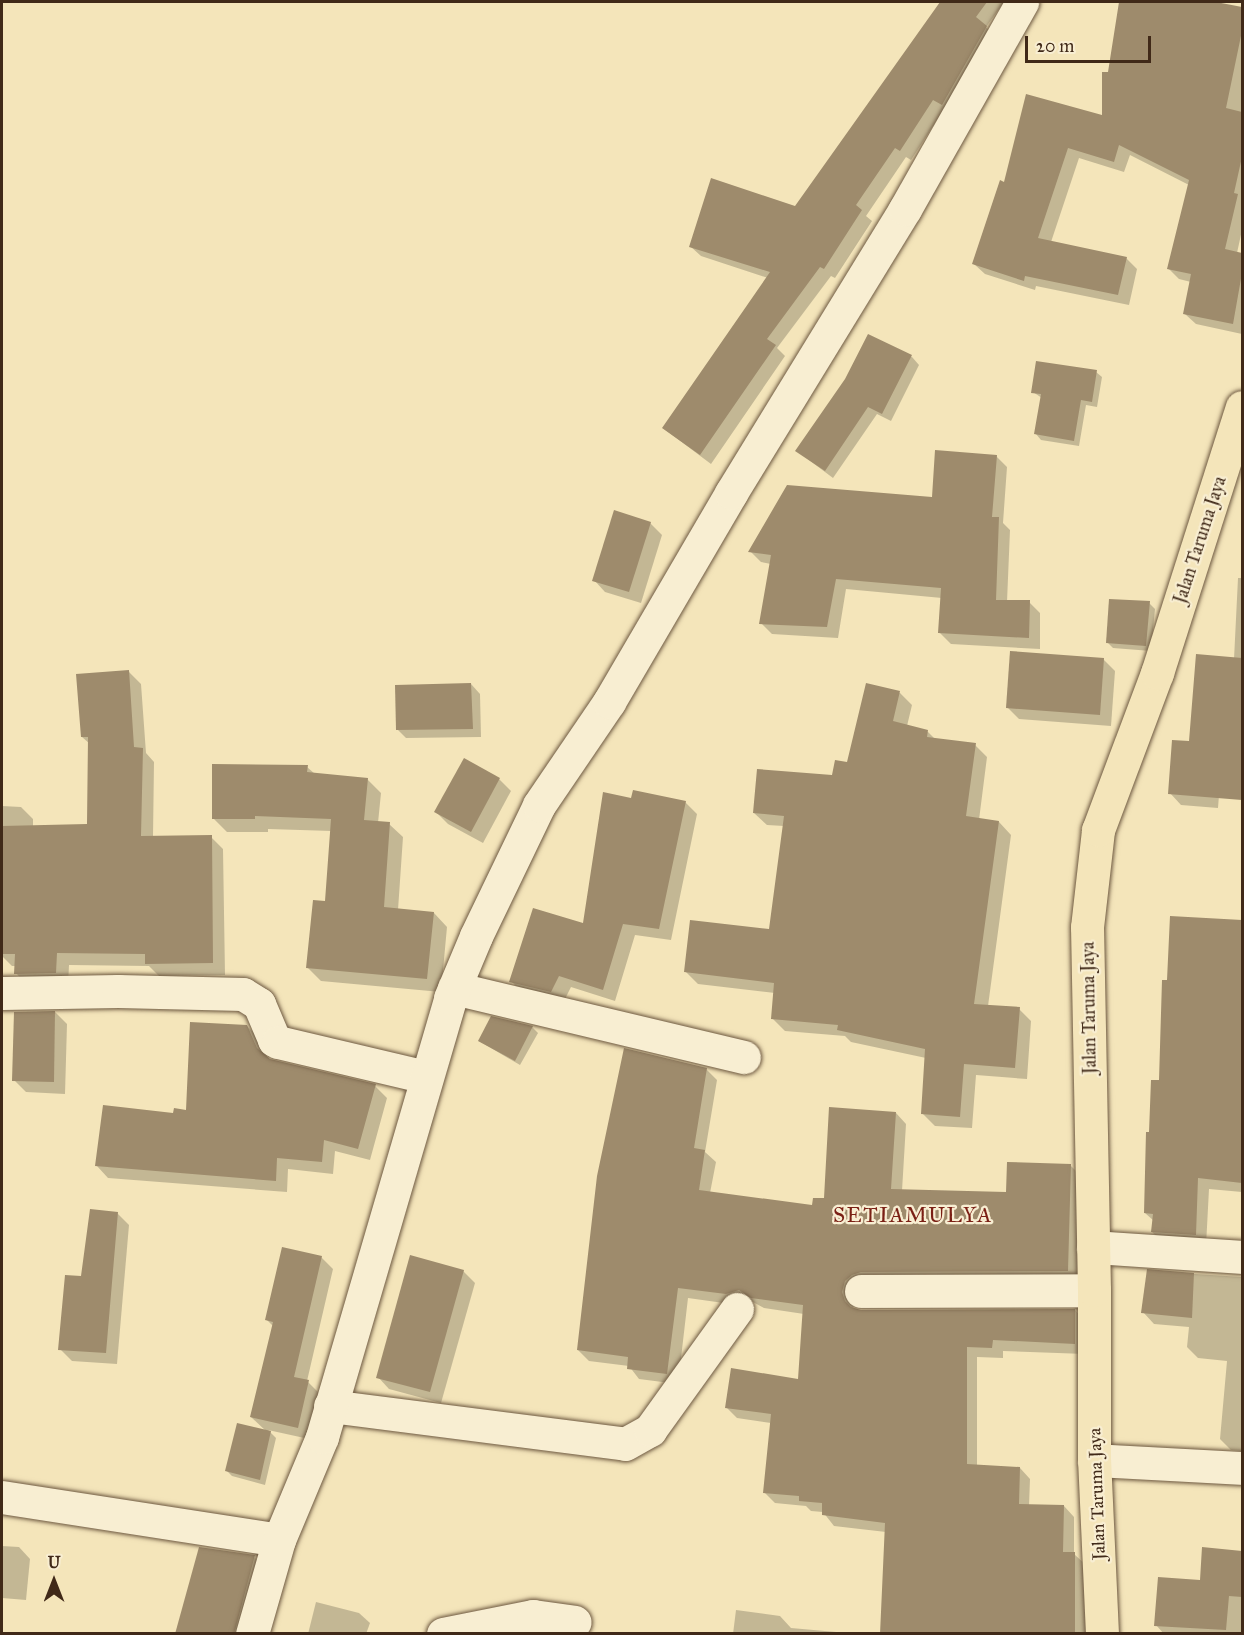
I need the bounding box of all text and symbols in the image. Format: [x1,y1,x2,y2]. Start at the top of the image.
scale bar [1028,24,1154,62]
text: 20 m [1036,35,1074,57]
street label: Jalan Taruma Jaya [1169,474,1231,606]
street label: Jalan Taruma Jaya [1077,942,1101,1074]
district label: SETIAMULYA [833,1202,993,1228]
street label: Jalan Taruma Jaya [1084,1427,1110,1561]
north arrow [24,1551,84,1611]
text: U [48,1553,60,1572]

